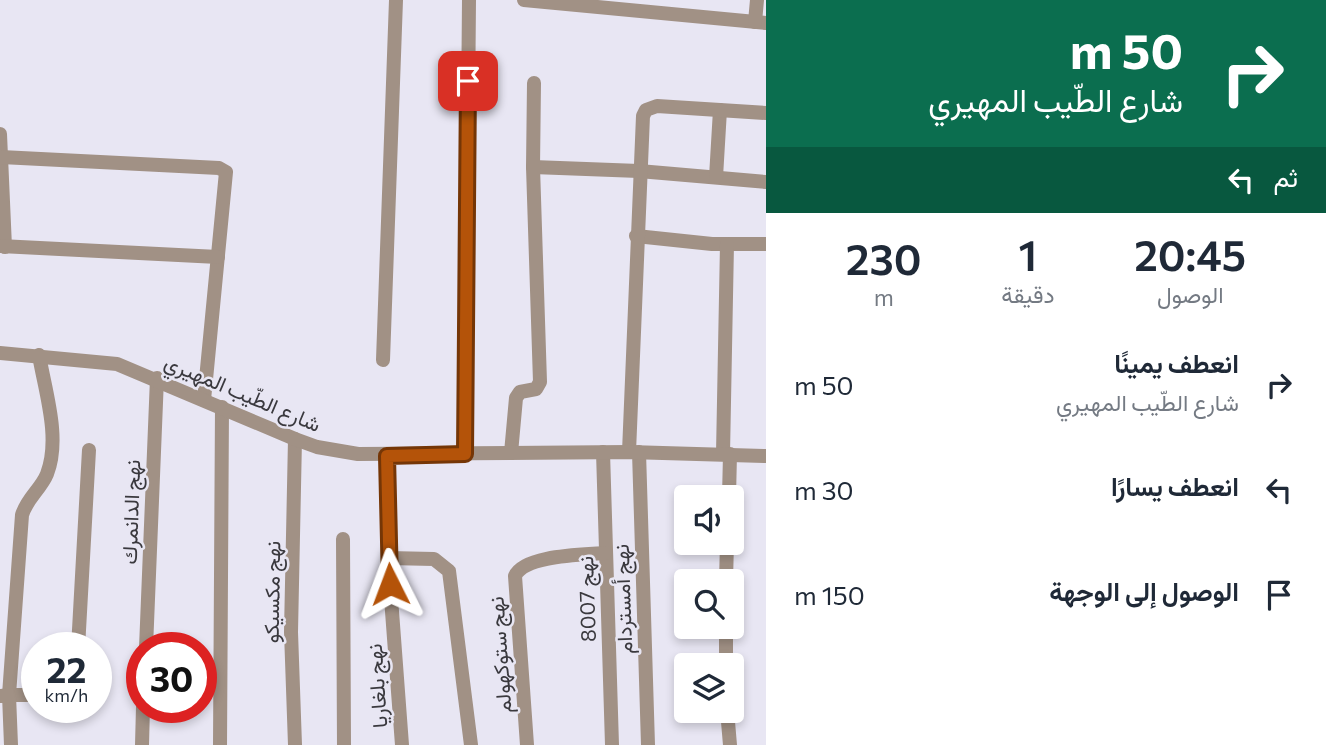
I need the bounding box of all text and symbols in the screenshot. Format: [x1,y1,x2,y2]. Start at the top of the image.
text: 50 m [1070,19,1183,79]
icon: right [1207,28,1298,119]
pin [438,51,498,111]
icon: arrive [449,62,487,100]
text: شارع الطّيب المهيري [928,79,1183,119]
icon: left [1222,161,1260,199]
text: ثم [1274,161,1298,192]
text: 1 [1019,228,1037,280]
text: 20:45 [1134,228,1246,280]
text: 230 [846,232,922,284]
text: دقيقة [1001,280,1055,308]
text: الوصول [1157,280,1223,308]
text: m [874,283,894,311]
text: انعطف يمينًا [1114,347,1239,378]
street label: شارع الطّيب المهيري [159,348,325,442]
icon: right [1260,366,1298,404]
text: 50 m [794,369,854,400]
text: شارع الطّيب المهيري [1056,388,1239,416]
street label: نهج الدانمرك [116,459,147,565]
text: انعطف يسارًا [1111,470,1239,501]
icon: left [1260,471,1298,509]
text: 30 m [794,474,853,505]
map controls [674,485,744,723]
button: sound [674,485,744,555]
street label: نهج مكسيكو [258,541,287,643]
street label: نهج أمستردام [608,543,639,654]
position arrow [353,547,427,621]
street label: نهج 8007 [572,555,603,642]
button: search [674,569,744,639]
text: الوصول إلى الوجهة [1049,575,1239,606]
icon: arrive [1260,576,1298,614]
text: 150 m [794,579,865,610]
street label: نهج ستوكهولم [482,596,519,714]
speed limit sign: 30 [126,632,217,723]
street label: نهج بلغاريا [361,643,394,729]
text: 22 [47,647,86,690]
button: layers [674,653,744,723]
text: km/h [45,684,88,706]

